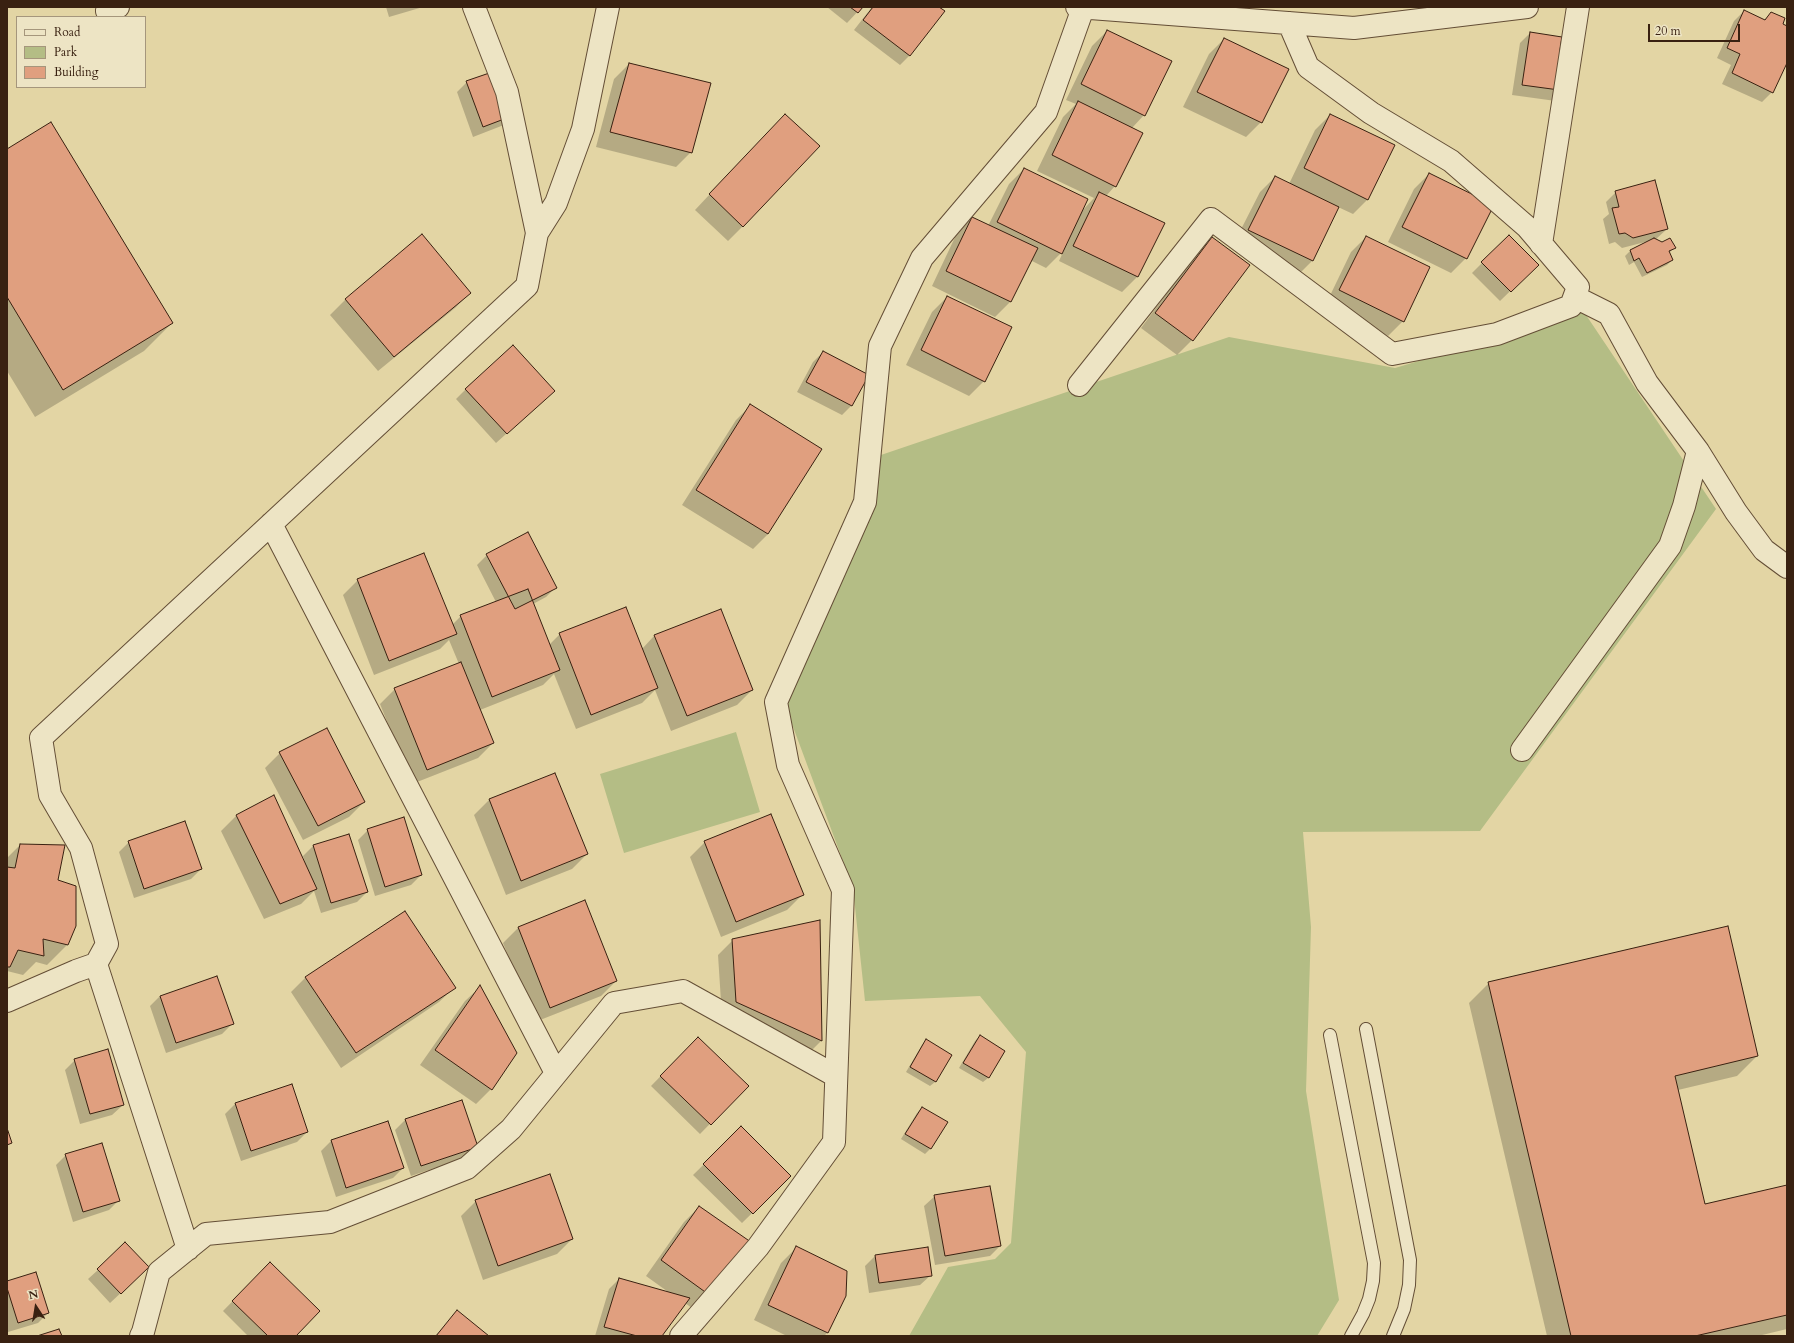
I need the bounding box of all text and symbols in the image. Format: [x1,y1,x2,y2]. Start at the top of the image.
legend [16,16,146,88]
scale bar [1650,16,1742,42]
text: 20 m [1655,23,1681,39]
text: Road [54,24,80,40]
text: Park [54,44,77,60]
text: Building [54,64,98,80]
text: N [27,1286,40,1303]
north arrow [16,1287,56,1327]

